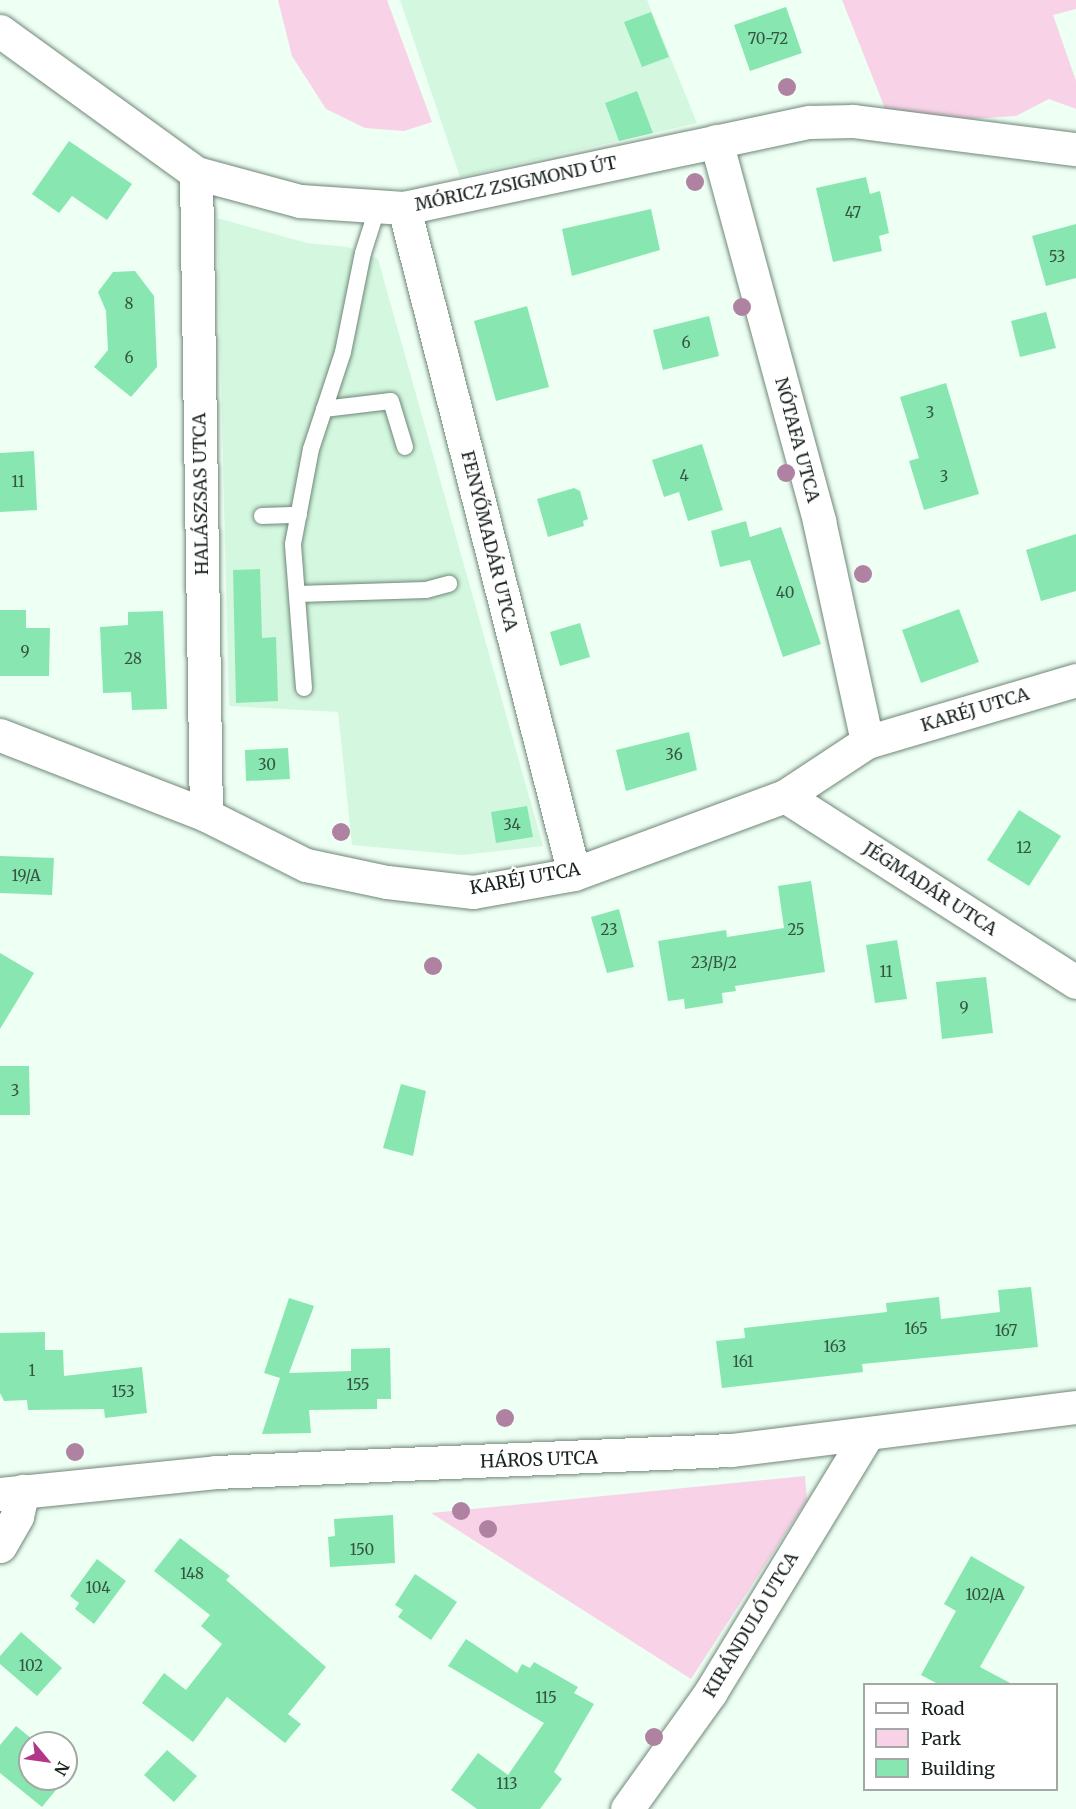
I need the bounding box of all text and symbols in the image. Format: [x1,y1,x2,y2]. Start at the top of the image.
house number: 70-72 [748,30,788,48]
street label: MÓRICZ ZSIGMOND ÚT [413,152,619,216]
house number: 47 [845,204,861,222]
house number: 53 [1049,248,1065,266]
house number: 8 [125,295,133,313]
house number: 6 [681,334,691,352]
house number: 6 [124,349,134,367]
street label: NÓTAFA UTCA [770,375,824,505]
house number: 3 [926,404,934,422]
street label: HALÁSZSAS UTCA [189,413,213,575]
street label: FENYŐMADÁR UTCA [456,449,522,633]
house number: 4 [679,467,689,485]
house number: 3 [940,468,948,486]
house number: 11 [11,473,25,491]
house number: 40 [776,584,794,602]
house number: 9 [20,643,30,661]
house number: 28 [124,650,142,668]
street label: KARÉJ UTCA [918,683,1032,737]
house number: 36 [665,746,683,764]
house number: 30 [258,756,276,774]
house number: 34 [503,816,521,834]
street label: JÉGMADÁR UTCA [859,838,1001,940]
house number: 12 [1016,839,1032,857]
street label: KARÉJ UTCA [468,859,582,899]
house number: 19/A [11,867,41,885]
house number: 23 [601,921,617,939]
house number: 25 [787,921,805,939]
house number: 23/B/2 [691,954,737,972]
house number: 11 [879,963,893,981]
house number: 9 [959,999,969,1017]
house number: 3 [11,1082,19,1100]
house number: 165 [904,1320,928,1338]
house number: 167 [995,1322,1017,1340]
house number: 163 [824,1338,846,1356]
house number: 161 [732,1353,754,1371]
house number: 1 [29,1362,35,1380]
house number: 155 [346,1376,370,1394]
house number: 153 [112,1383,134,1401]
street label: HÁROS UTCA [480,1447,598,1473]
house number: 150 [350,1541,374,1559]
street label: KIRÁNDULÓ UTCA [699,1548,803,1702]
house number: 148 [180,1565,204,1583]
house number: 104 [86,1579,110,1597]
house number: 102/A [965,1586,1005,1604]
house number: 102 [19,1657,43,1675]
legend [863,1683,1058,1791]
house number: 115 [535,1689,557,1707]
text: Road [921,1697,965,1720]
text: Park [921,1727,961,1750]
north arrow [18,1731,78,1791]
text: Building [921,1757,995,1780]
text: N [50,1758,74,1779]
house number: 113 [496,1775,518,1793]

